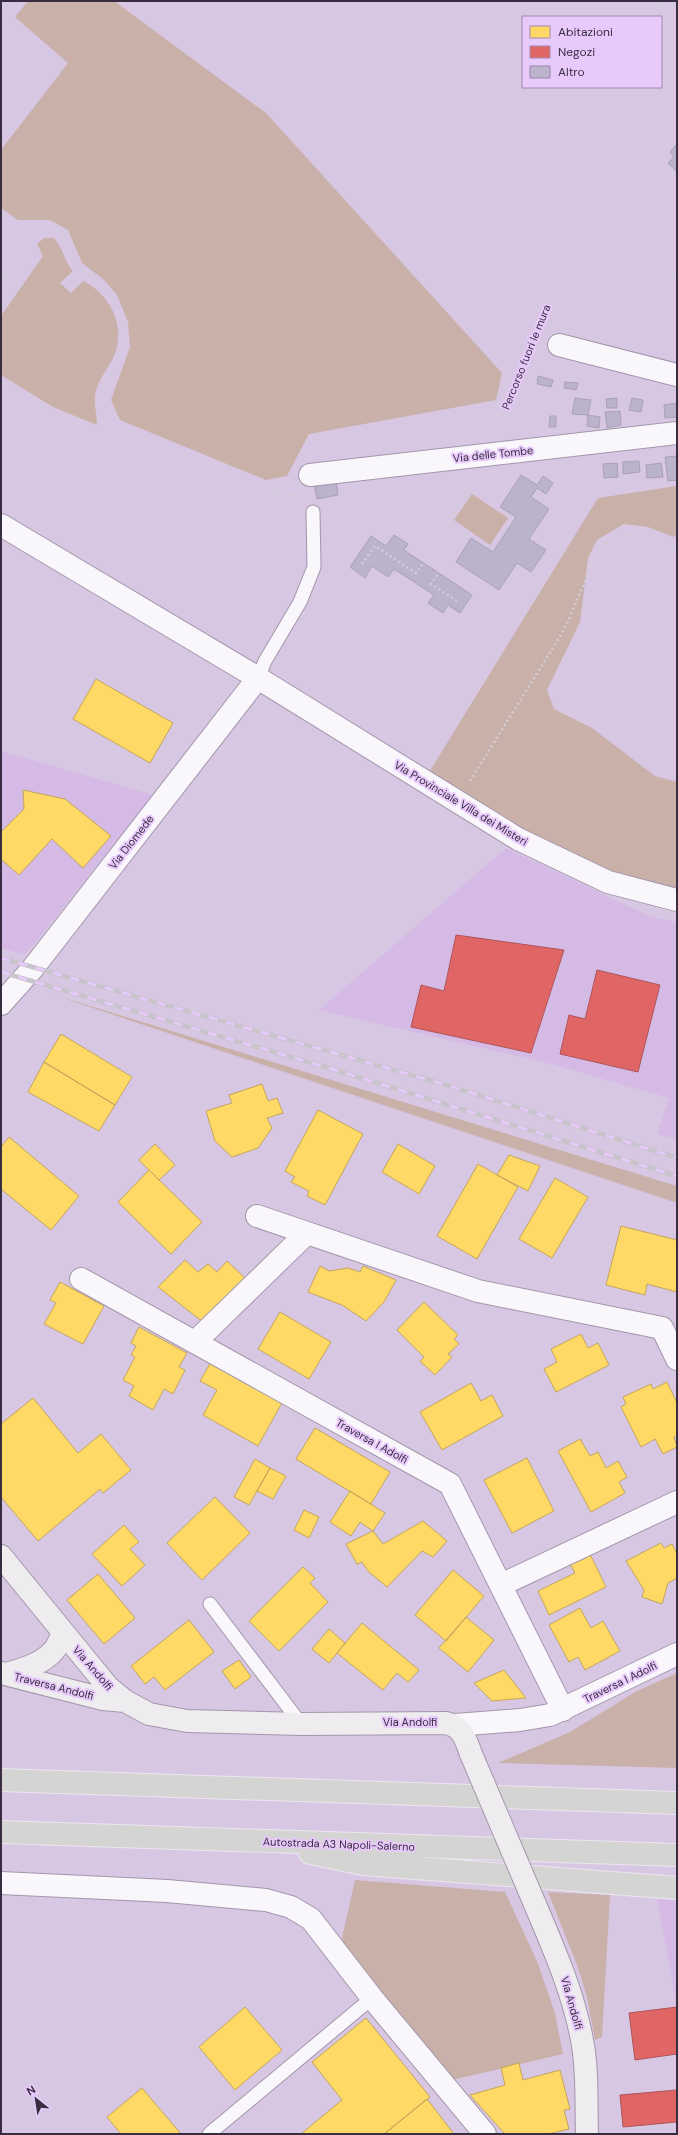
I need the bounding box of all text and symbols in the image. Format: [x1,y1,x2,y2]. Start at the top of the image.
legend [522,16,662,88]
text: Abitazioni [558,24,613,40]
text: Negozi [558,44,595,60]
text: Altro [558,64,585,80]
street label: Percorso fuori le mura [499,302,553,412]
street label: Via delle Tombe [452,443,534,465]
street label: Via Provinciale Villa dei Misteri [392,757,530,849]
street label: Via Diomede [106,812,156,872]
street label: Traversa I Adolfi [334,1415,410,1467]
street label: Via Andolfi [70,1643,116,1693]
street label: Traversa I Adolfi [581,1658,659,1706]
street label: Traversa Andolfi [13,1669,95,1703]
street label: Via Andolfi [383,1715,437,1729]
street label: Autostrada A3 Napoli-Salerno [263,1834,415,1854]
street label: Via Andolfi [558,1975,586,2031]
north arrow [16,2079,56,2119]
text: N [24,2082,38,2098]

